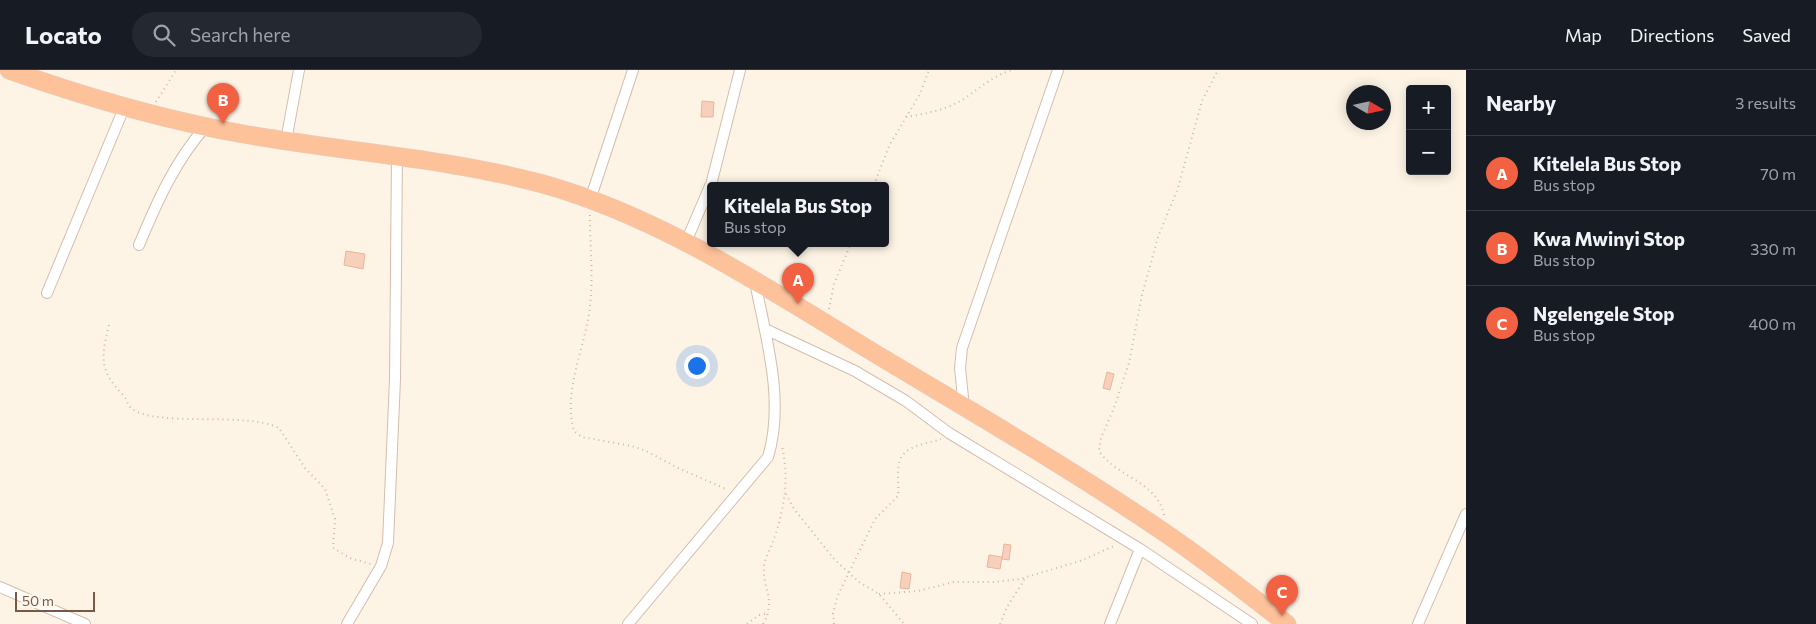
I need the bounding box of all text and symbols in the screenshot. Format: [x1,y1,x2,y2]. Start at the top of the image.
search box [132,12,482,57]
text: Locato [25,20,102,49]
icon: search [150,21,178,49]
text: Search here [190,23,290,46]
text: Map [1565,24,1602,46]
text: Directions [1630,24,1714,46]
text: Saved [1742,24,1791,46]
pin: B [207,83,239,124]
north arrow [1346,85,1391,130]
map controls [1406,85,1451,175]
button: + [1406,85,1451,130]
text: Nearby [1486,90,1556,115]
text: 3 results [1735,93,1796,112]
button: − [1406,130,1451,175]
text: Kitelela Bus Stop [1533,152,1681,175]
text: A [1496,164,1508,183]
text: 70 m [1760,164,1796,183]
text: Bus stop [1533,175,1595,194]
popup [707,182,889,247]
text: Kitelela Bus Stop [724,194,872,217]
text: Bus stop [724,217,786,236]
text: Kwa Mwinyi Stop [1533,227,1685,250]
text: B [1497,239,1507,258]
text: 330 m [1750,239,1796,258]
text: Bus stop [1533,250,1595,269]
pin: A [782,263,814,304]
text: Ngelengele Stop [1533,302,1675,325]
text: C [1497,314,1507,333]
text: 400 m [1748,314,1796,333]
text: Bus stop [1533,325,1595,344]
your location [684,353,710,379]
pin: C [1266,575,1298,616]
scale bar [15,589,95,612]
text: 50 m [22,592,54,609]

